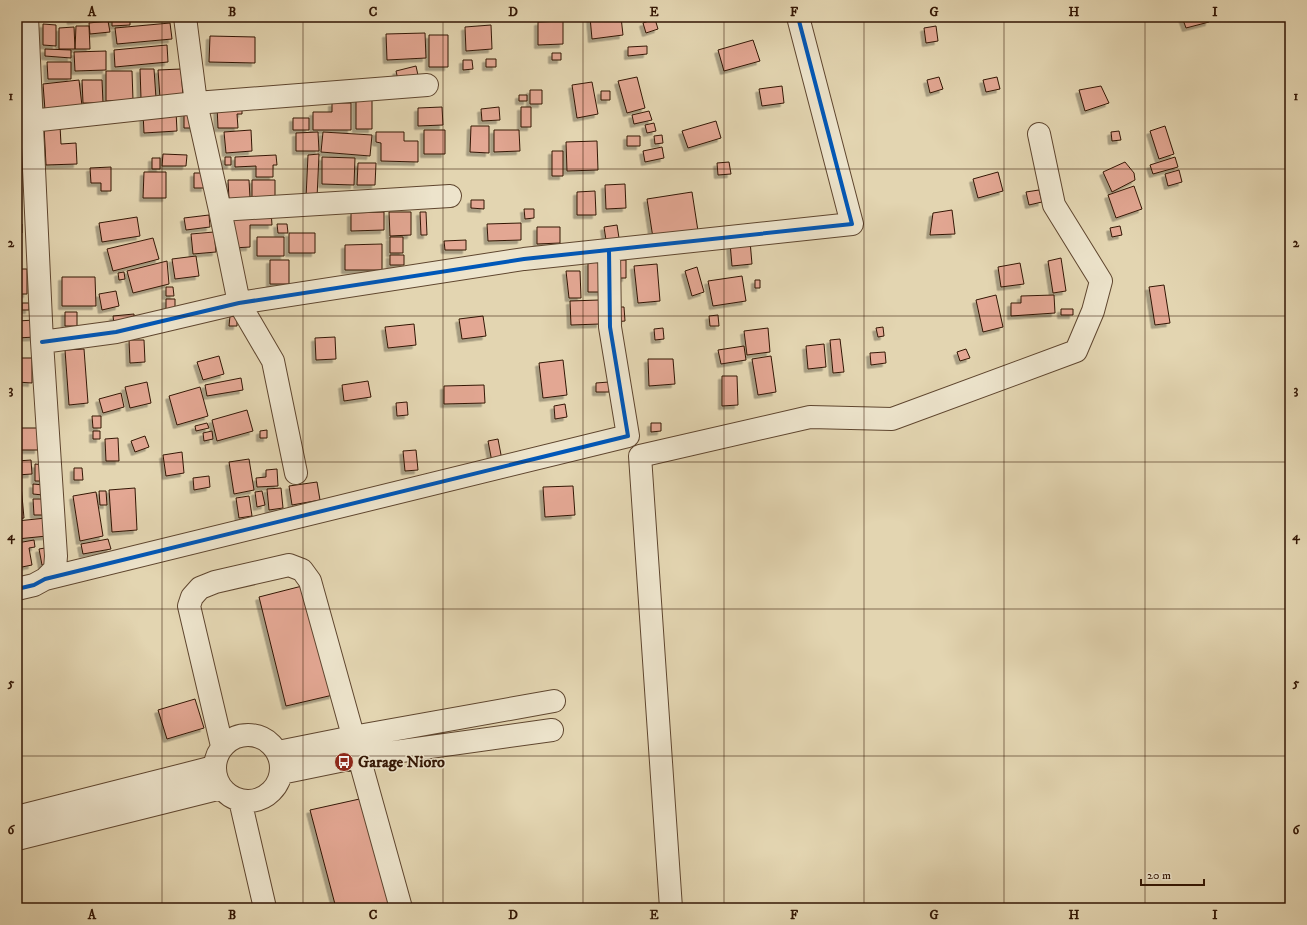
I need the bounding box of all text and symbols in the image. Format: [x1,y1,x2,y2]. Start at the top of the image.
text: A [87,4,97,20]
text: B [228,4,236,20]
text: C [369,4,378,20]
text: D [508,4,518,20]
text: E [649,4,659,20]
text: F [790,4,799,20]
text: G [929,4,939,20]
text: H [1069,4,1080,20]
text: I [1212,4,1218,20]
text: 1 [9,88,14,104]
text: 1 [1294,88,1299,104]
text: 2 [8,235,15,251]
text: 2 [1293,235,1300,251]
text: 3 [9,382,14,398]
text: 3 [1294,382,1299,398]
text: 4 [6,528,15,545]
text: 4 [1291,528,1300,545]
text: 5 [7,675,15,691]
text: 5 [1292,675,1300,691]
bus stop icon: Garage Nioro [333,751,355,773]
place label: Garage Nioro [358,752,445,772]
text: 6 [8,822,16,838]
text: 6 [1293,822,1301,838]
scale bar [1141,861,1204,887]
text: 20 m [1147,868,1171,883]
text: A [87,907,97,923]
text: B [228,907,236,923]
text: C [369,907,378,923]
text: D [508,907,518,923]
text: E [649,907,659,923]
text: F [790,907,799,923]
text: G [929,907,939,923]
text: H [1069,907,1080,923]
text: I [1212,907,1218,923]

